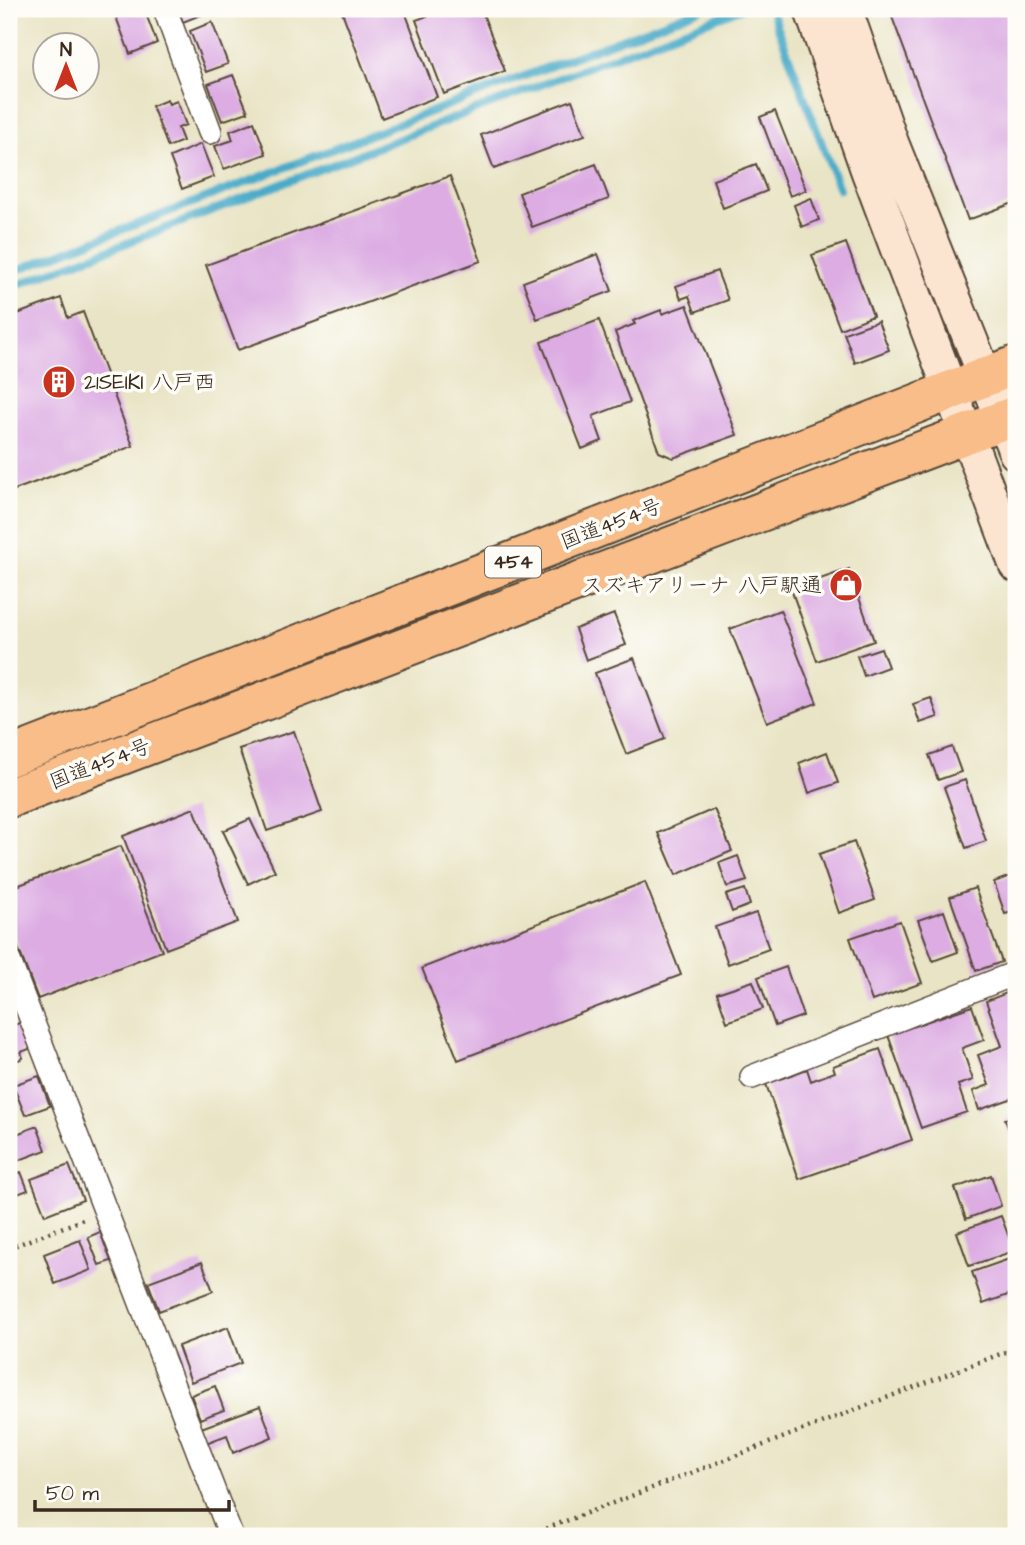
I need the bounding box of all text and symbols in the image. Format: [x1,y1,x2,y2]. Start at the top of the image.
north arrow [32,32,102,102]
text: N [60,37,72,64]
building icon: 21SEIKI 八戸西 [40,363,78,401]
place label: 21SEIKI 八戸西 [84,368,215,397]
street label: 国道454号 [556,491,666,557]
road number: 454 [485,547,541,578]
shop icon: スズキアリーナ 八戸駅通 [827,566,865,604]
place label: スズキアリーナ 八戸駅通 [582,571,822,600]
street label: 国道454号 [45,731,155,797]
scale bar [35,1468,229,1512]
text: 50 m [46,1479,100,1508]

